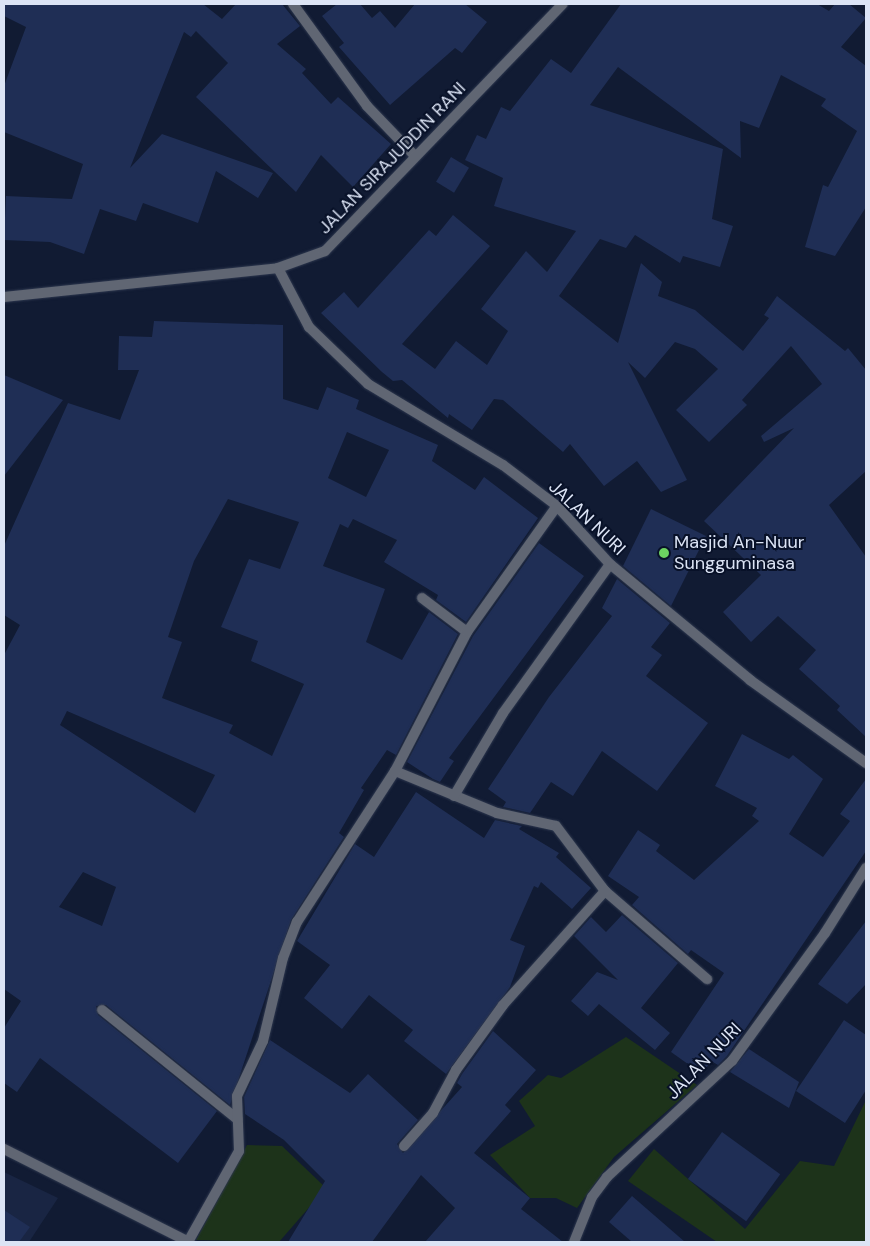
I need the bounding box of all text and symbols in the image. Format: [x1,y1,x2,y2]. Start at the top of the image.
street label: JALAN SIRAJUDDIN RANI [314,78,470,238]
street label: JALAN NURI [544,476,630,560]
place label: Masjid An-Nuur Sungguminasa [674,532,804,574]
marker: Masjid An-Nuur Sungguminasa [658,547,670,559]
street label: JALAN NURI [662,1018,746,1104]

